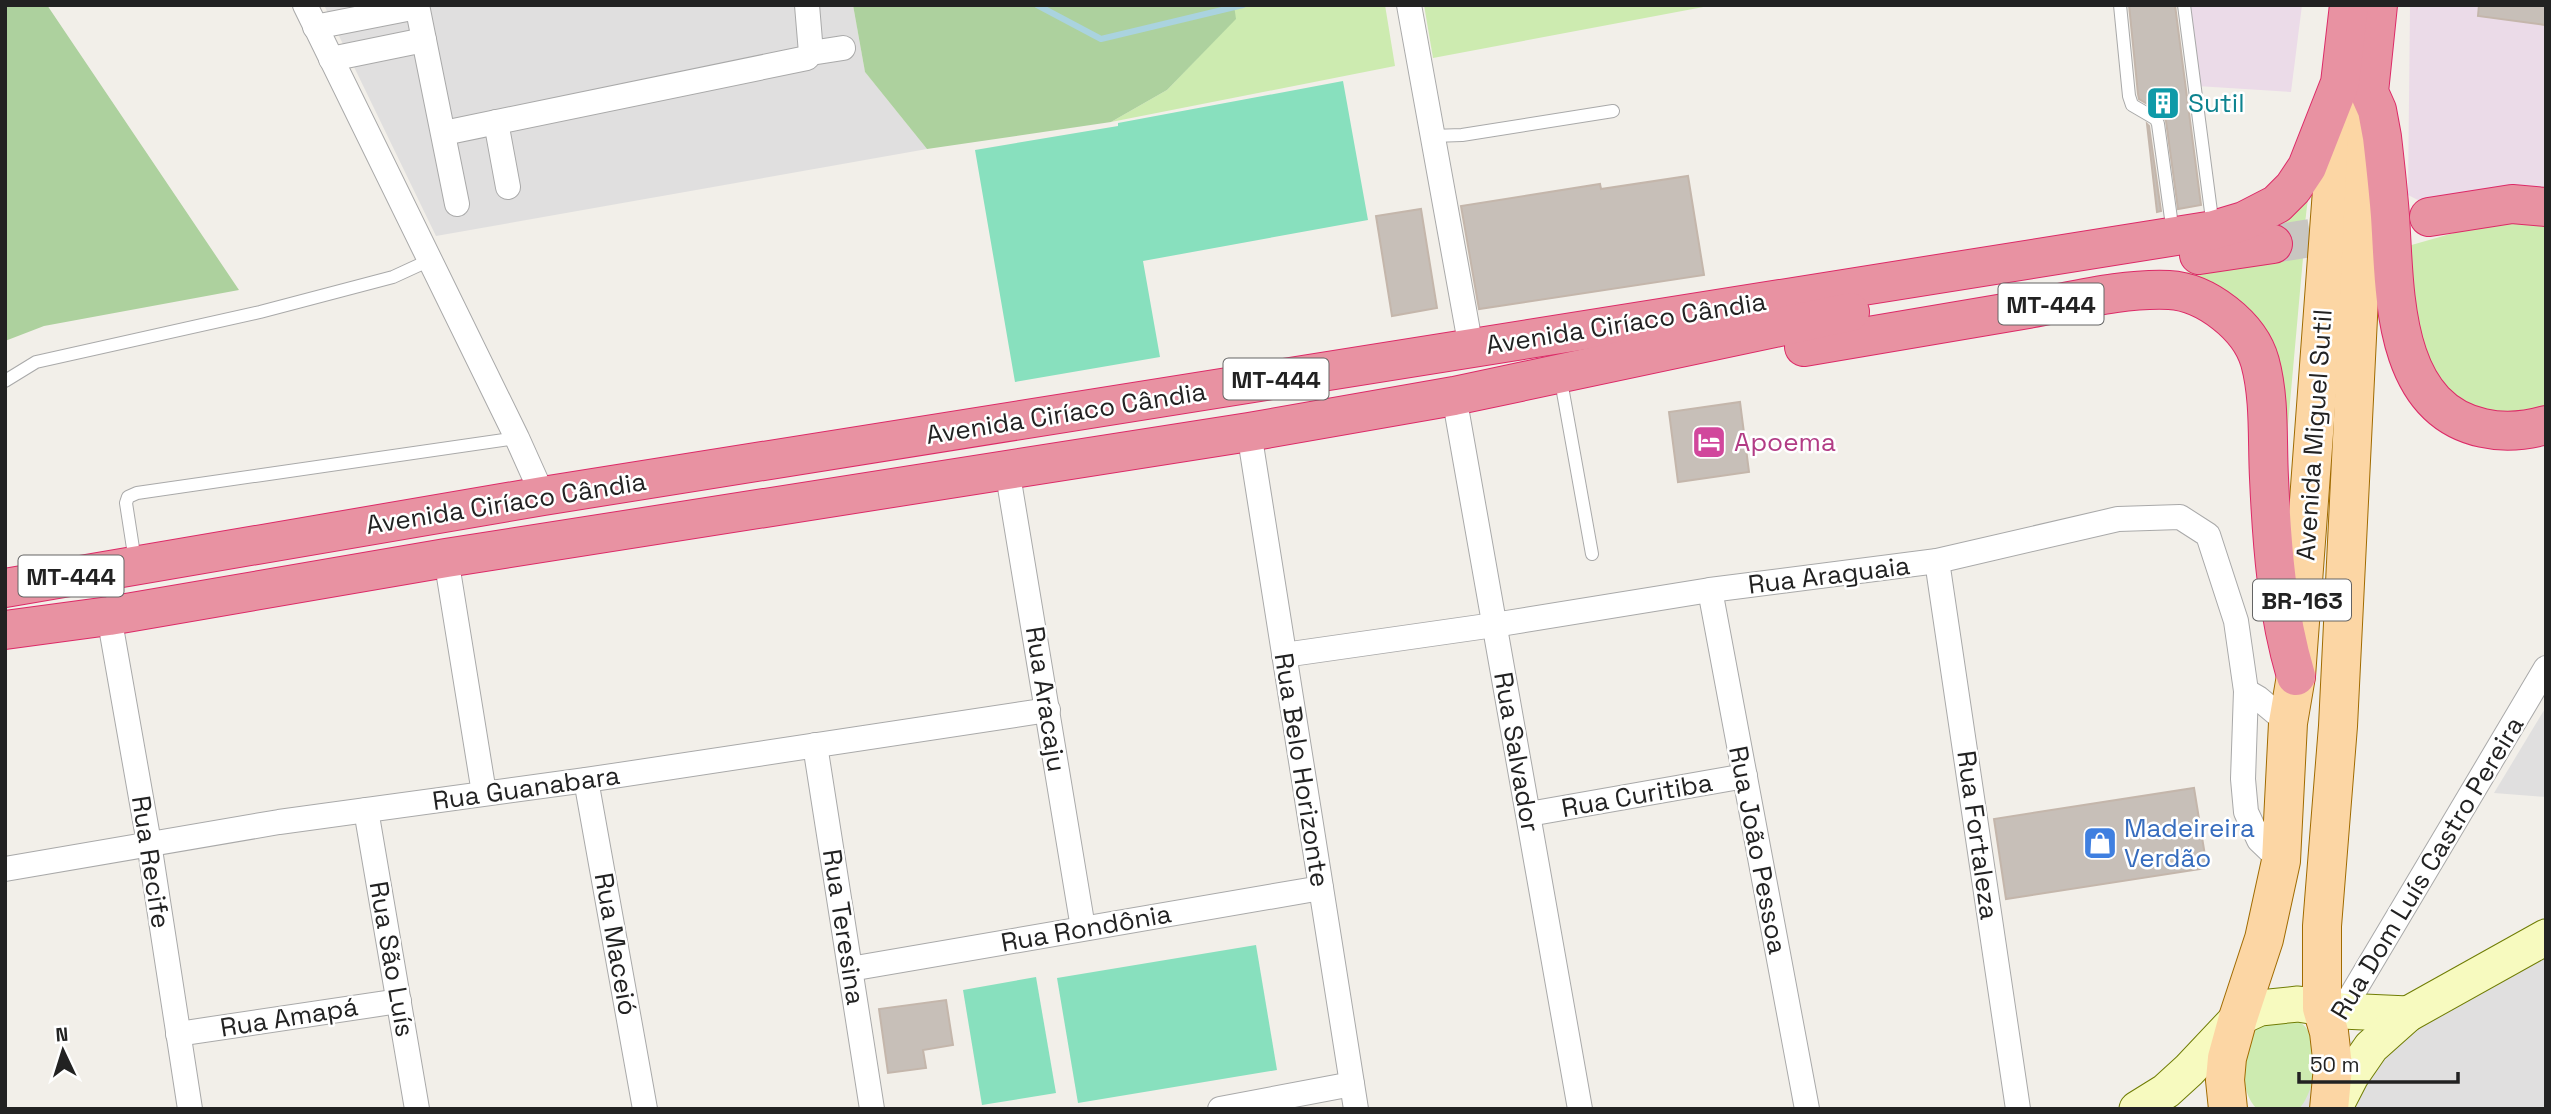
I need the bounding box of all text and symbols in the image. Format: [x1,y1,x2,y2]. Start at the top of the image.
building icon: Sutil [2144,84,2182,122]
place label: Sutil [2188,86,2245,120]
street label: Avenida Ciríaco Cândia [1483,284,1769,362]
road number: MT-444 [1998,284,2104,324]
street label: Avenida Miguel Sutil [2288,308,2340,562]
road number: MT-444 [1224,358,1328,400]
street label: Avenida Ciríaco Cândia [923,374,1209,452]
hotel icon: Apoema [1690,423,1728,461]
place label: Apoema [1734,425,1836,459]
street label: Avenida Ciríaco Cândia [363,464,649,542]
street label: Rua Araguaia [1746,548,1912,602]
road number: MT-444 [18,556,124,596]
road number: BR-163 [2253,580,2351,620]
street label: Rua Aracaju [1018,624,1074,774]
street label: Rua Belo Horizonte [1267,651,1337,889]
street label: Rua Salvador [1486,669,1548,835]
street label: Rua Dom Luís Castro Pereira [2323,710,2531,1026]
street label: Rua João Pessoa [1721,743,1795,957]
street label: Rua Fortaleza [1949,748,2007,922]
street label: Rua Guanabara [430,758,622,818]
street label: Rua Curitiba [1559,765,1715,825]
street label: Rua Recife [124,793,178,931]
place label: Madeireira Verdão [2124,811,2255,875]
shop icon: Madeireira Verdão [2081,824,2119,862]
street label: Rua Teresina [815,847,873,1007]
street label: Rua Maceió [587,870,645,1018]
street label: Rua São Luís [362,879,422,1039]
street label: Rua Rondônia [998,896,1174,960]
street label: Rua Amapá [218,989,360,1045]
north arrow [28,1016,98,1086]
text: N [55,1022,69,1047]
scale bar [2299,1040,2458,1084]
text: 50 m [2310,1051,2360,1078]

